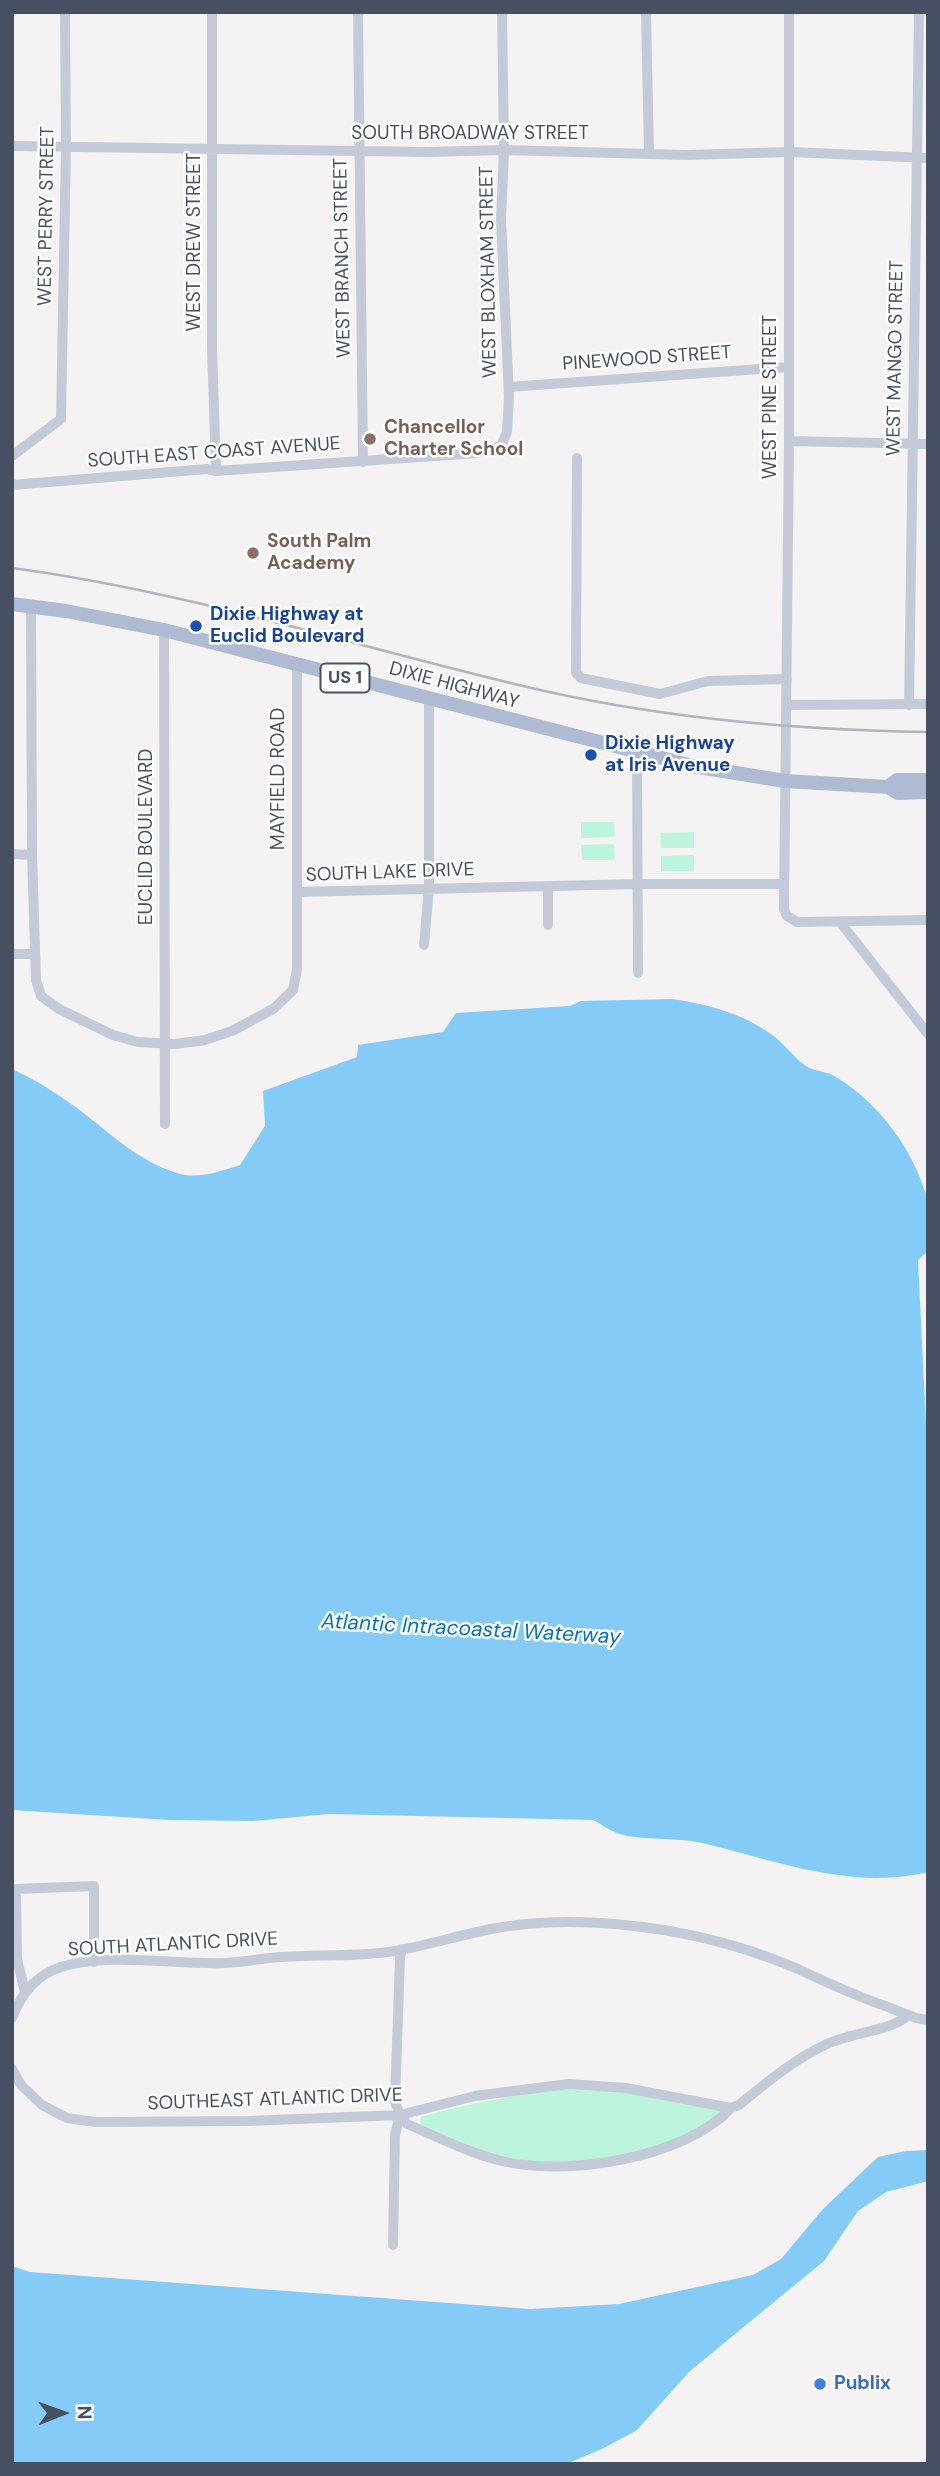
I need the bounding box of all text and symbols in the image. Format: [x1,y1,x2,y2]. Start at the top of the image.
street label: SOUTH BROADWAY STREET [351,123,589,145]
street label: WEST PERRY STREET [34,126,60,306]
street label: WEST DREW STREET [184,153,206,331]
street label: WEST BRANCH STREET [330,158,356,358]
street label: WEST BLOXHAM STREET [476,166,502,378]
street label: WEST MANGO STREET [883,260,909,456]
street label: WEST PINE STREET [760,315,782,479]
street label: PINEWOOD STREET [562,342,732,376]
place label: Chancellor Charter School [384,417,523,461]
marker: Chancellor Charter School [362,431,378,447]
street label: SOUTH EAST COAST AVENUE [87,433,341,473]
place label: South Palm Academy [267,531,371,575]
marker: South Palm Academy [245,545,261,561]
place label: Dixie Highway at Euclid Boulevard [210,604,364,648]
marker: Dixie Highway at Euclid Boulevard [188,618,204,634]
street label: DIXIE HIGHWAY [387,658,521,714]
road number: US 1 [320,664,370,692]
street label: MAYFIELD ROAD [268,708,290,850]
place label: Dixie Highway at Iris Avenue [605,733,735,777]
marker: Dixie Highway at Iris Avenue [583,747,599,763]
street label: EUCLID BOULEVARD [136,749,158,925]
street label: SOUTH LAKE DRIVE [305,859,475,887]
water label: Atlantic Intracoastal Waterway [321,1610,621,1650]
street label: SOUTH ATLANTIC DRIVE [67,1928,279,1962]
street label: SOUTHEAST ATLANTIC DRIVE [147,2084,403,2116]
place label: Publix [834,2373,891,2395]
marker: Publix [812,2376,828,2392]
north arrow [28,2378,98,2448]
text: N [72,2405,97,2420]

